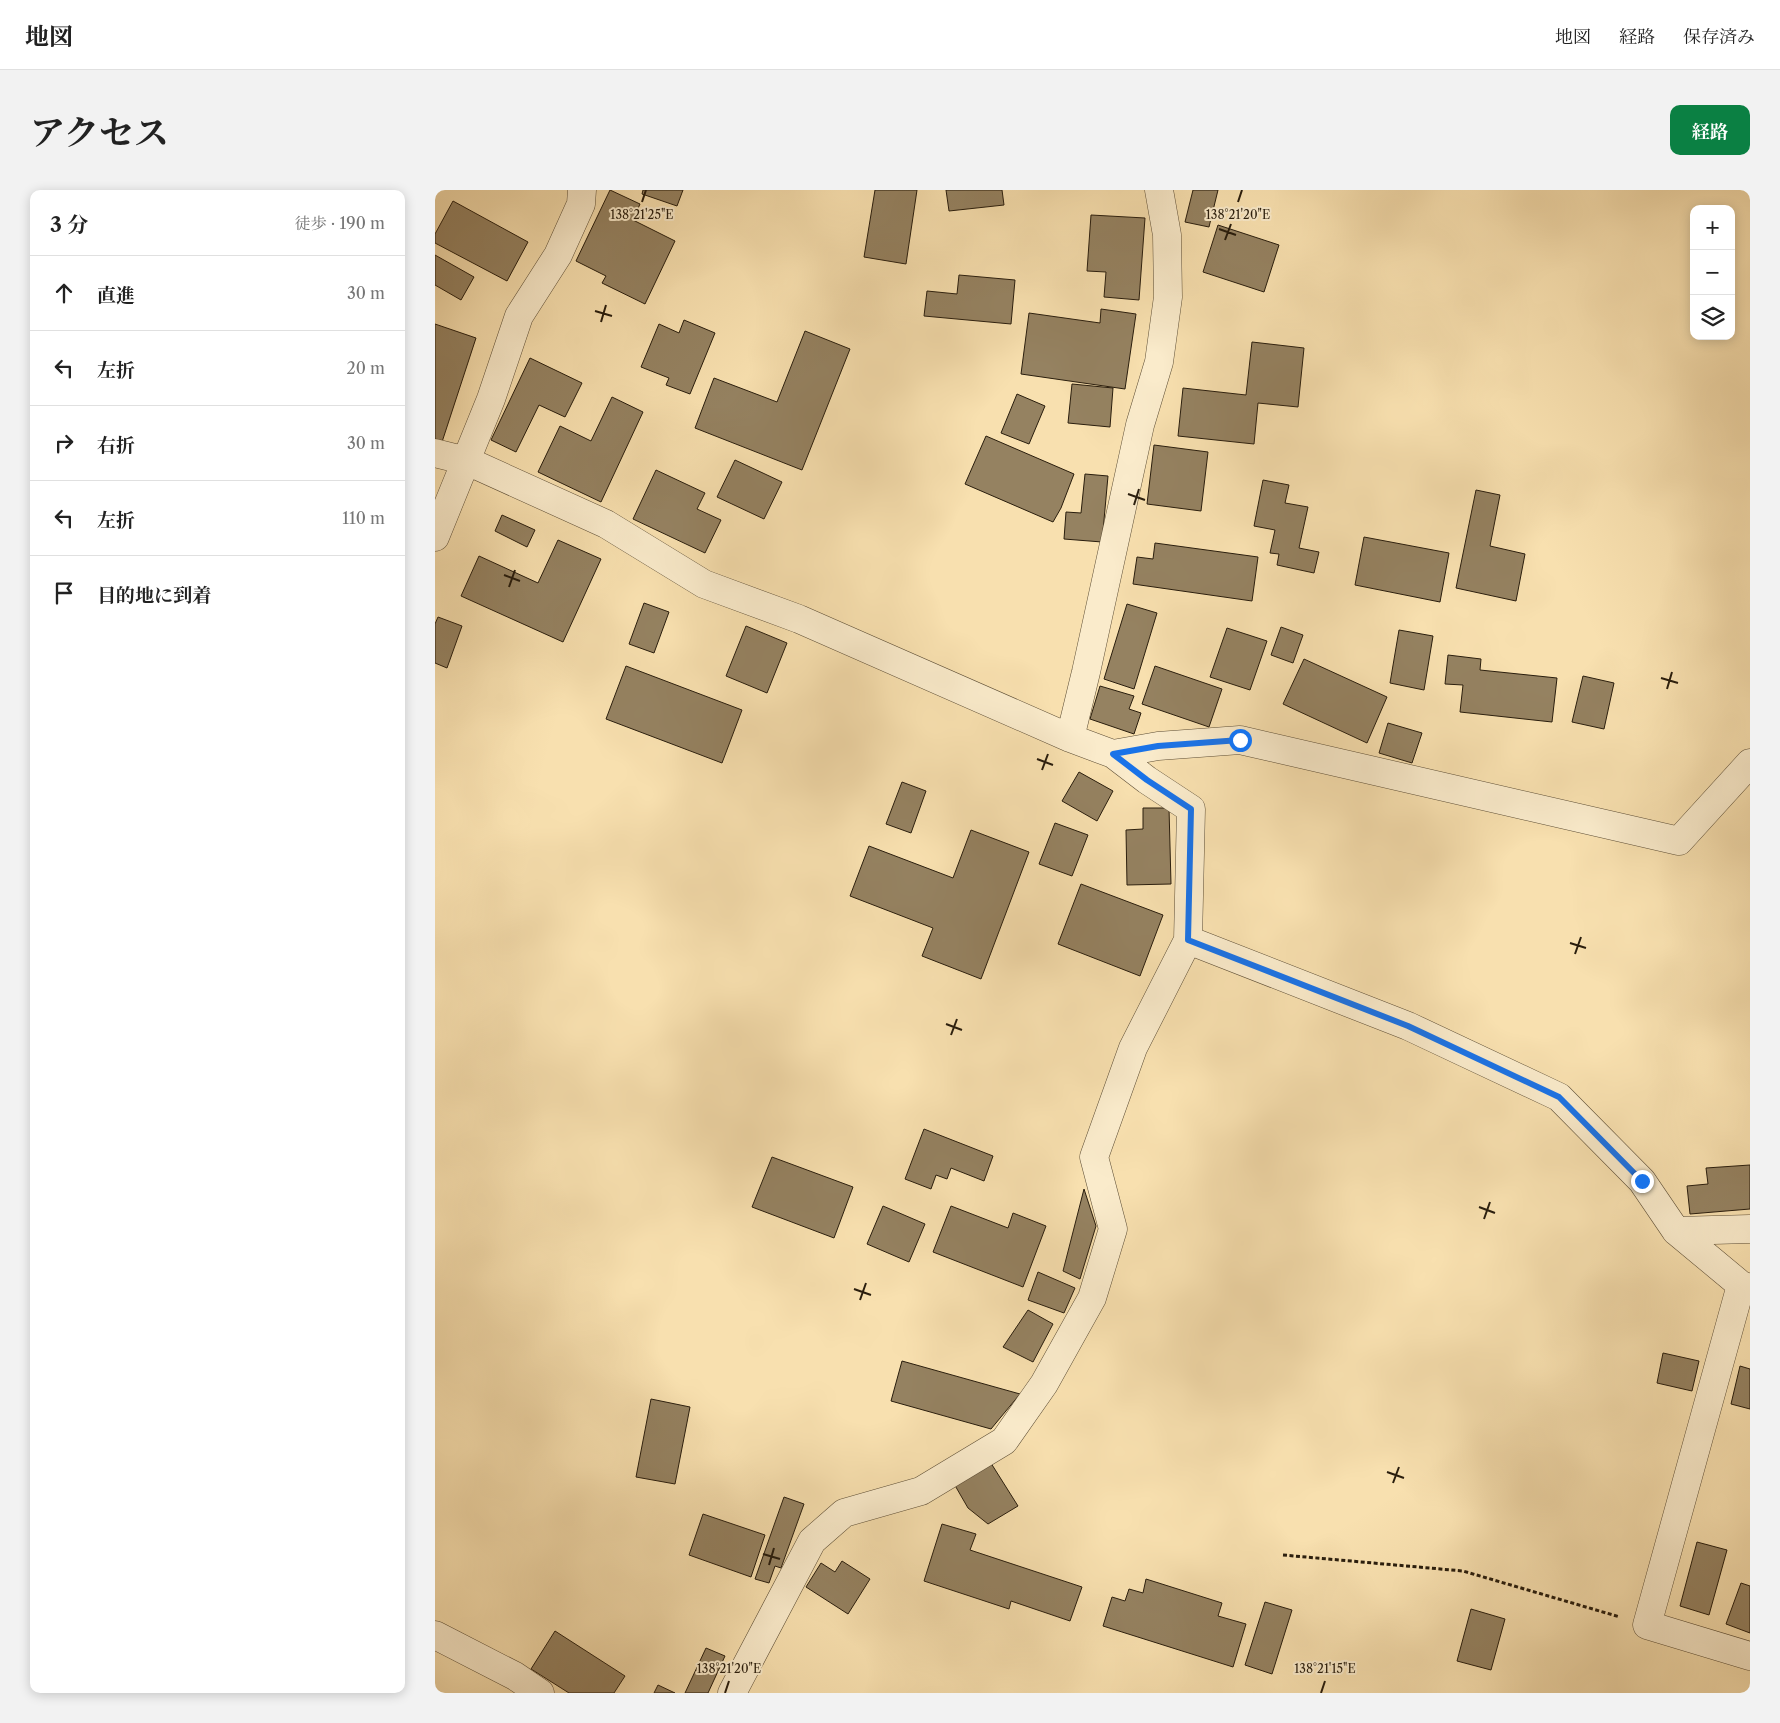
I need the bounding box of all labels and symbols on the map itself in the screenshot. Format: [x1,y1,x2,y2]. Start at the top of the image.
text: 138°21'25"E [610,207,674,222]
text: 138°21'20"E [1206,207,1270,222]
route start [1229,729,1252,752]
route end [1631,1170,1654,1193]
text: 138°21'20"E [697,1661,761,1676]
text: 138°21'15"E [1294,1661,1356,1676]

